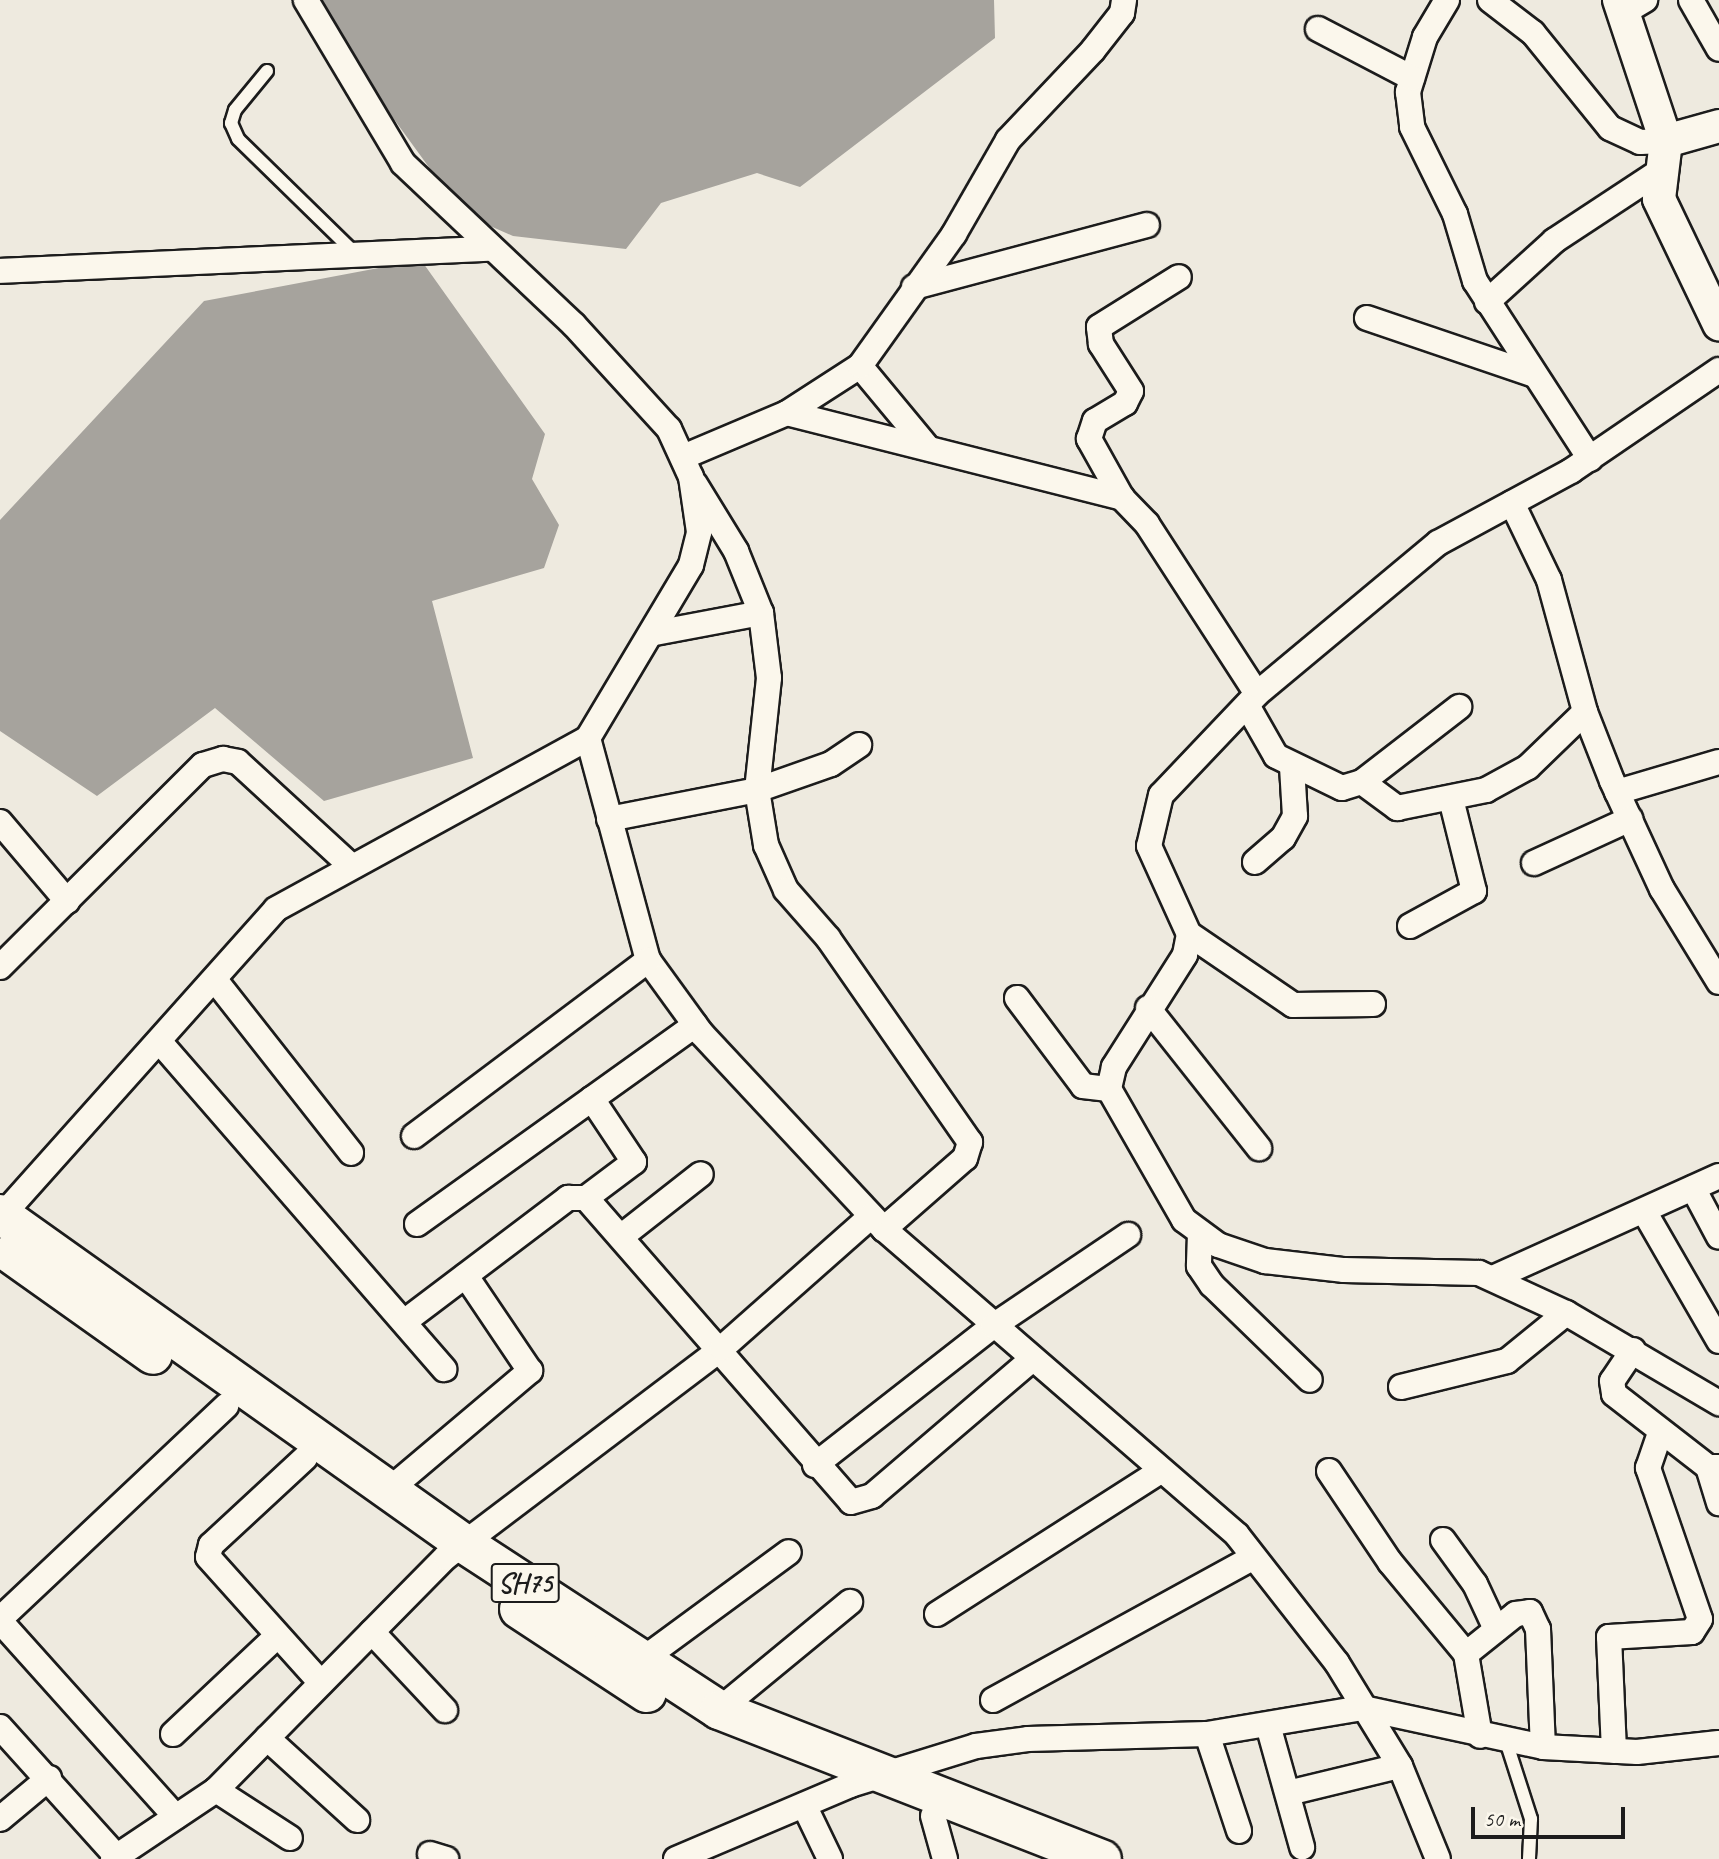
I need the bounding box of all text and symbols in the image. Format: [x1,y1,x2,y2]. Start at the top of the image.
road number: SH75 [490,1558,560,1608]
scale bar [1474,1792,1628,1836]
text: 50 m [1484,1806,1520,1832]

